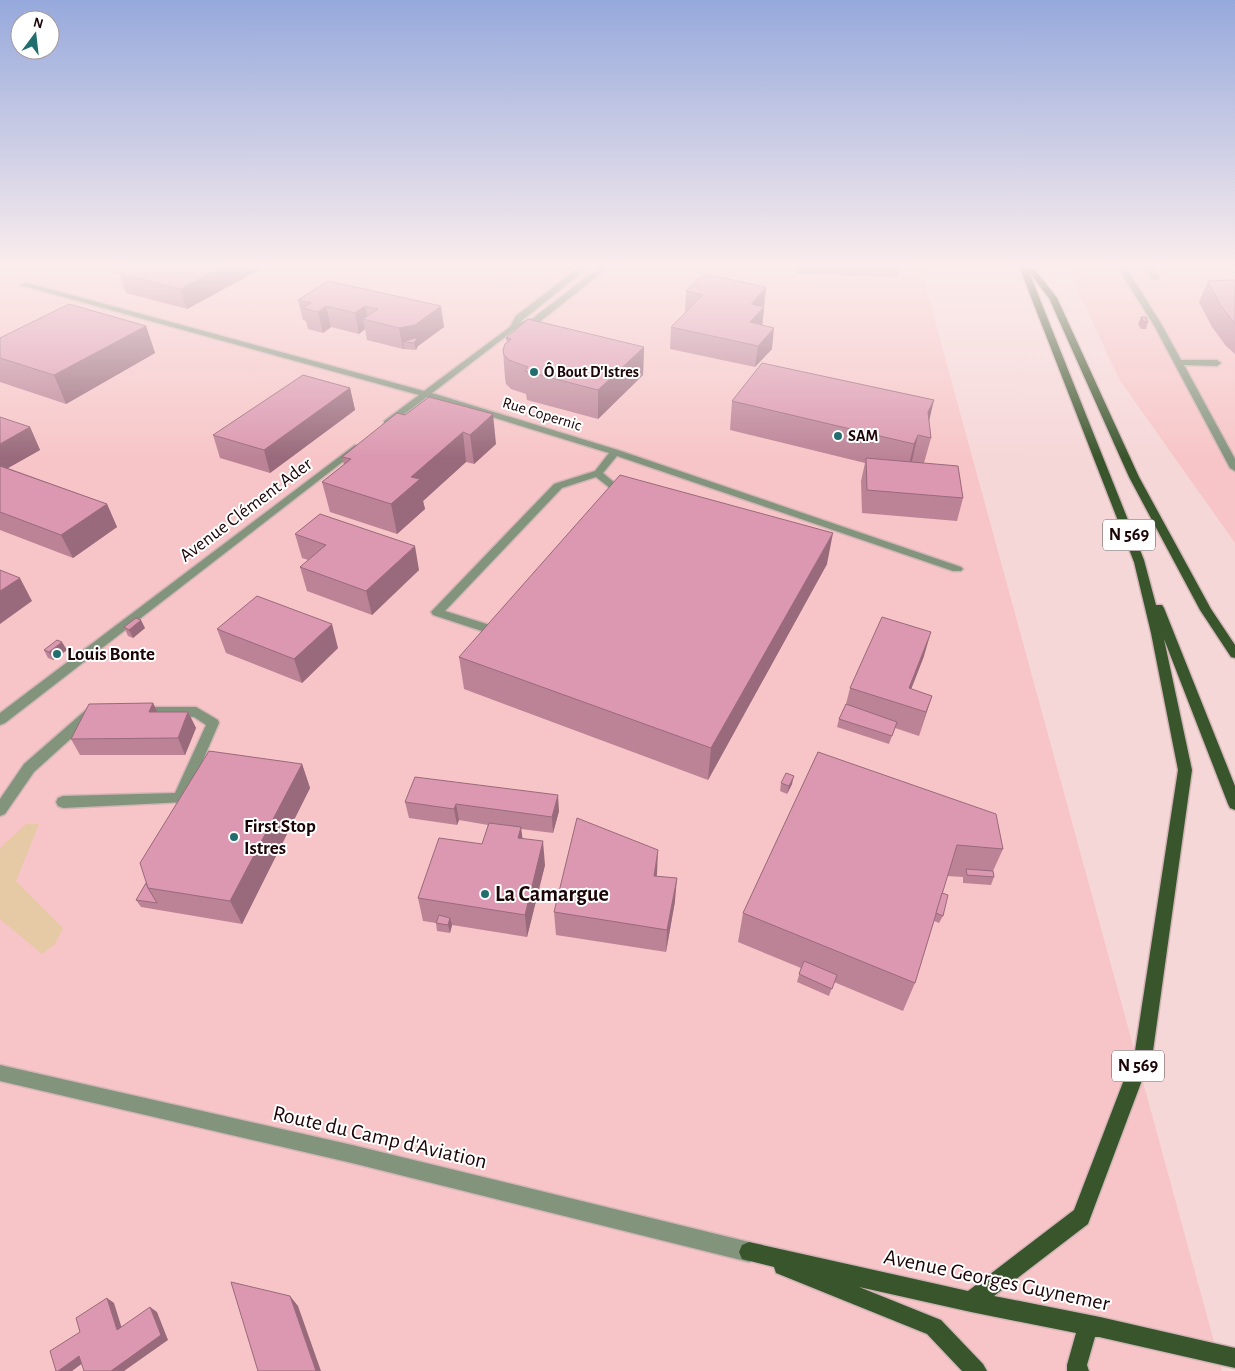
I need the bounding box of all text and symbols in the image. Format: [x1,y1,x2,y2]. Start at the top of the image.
north arrow [10,10,60,60]
text: N [32,15,45,31]
place label: Ô Bout D'Istres [544,362,639,380]
marker: Ô Bout D'Istres [528,366,540,378]
street label: Rue Copernic [501,394,583,434]
place label: SAM [848,428,878,444]
marker: SAM [832,430,844,442]
street label: Avenue Clément Ader [176,454,316,566]
road number: N 569 [1103,520,1155,550]
place label: Louis Bonte [67,645,155,664]
marker: Louis Bonte [51,648,63,660]
place label: First Stop Istres [244,817,316,858]
marker: First Stop Istres [228,831,240,843]
place label: La Camargue [495,883,609,905]
marker: La Camargue [479,888,491,900]
road number: N 569 [1112,1050,1164,1082]
street label: Route du Camp d'Aviation [271,1102,489,1172]
street label: Avenue Georges Guynemer [882,1245,1112,1315]

